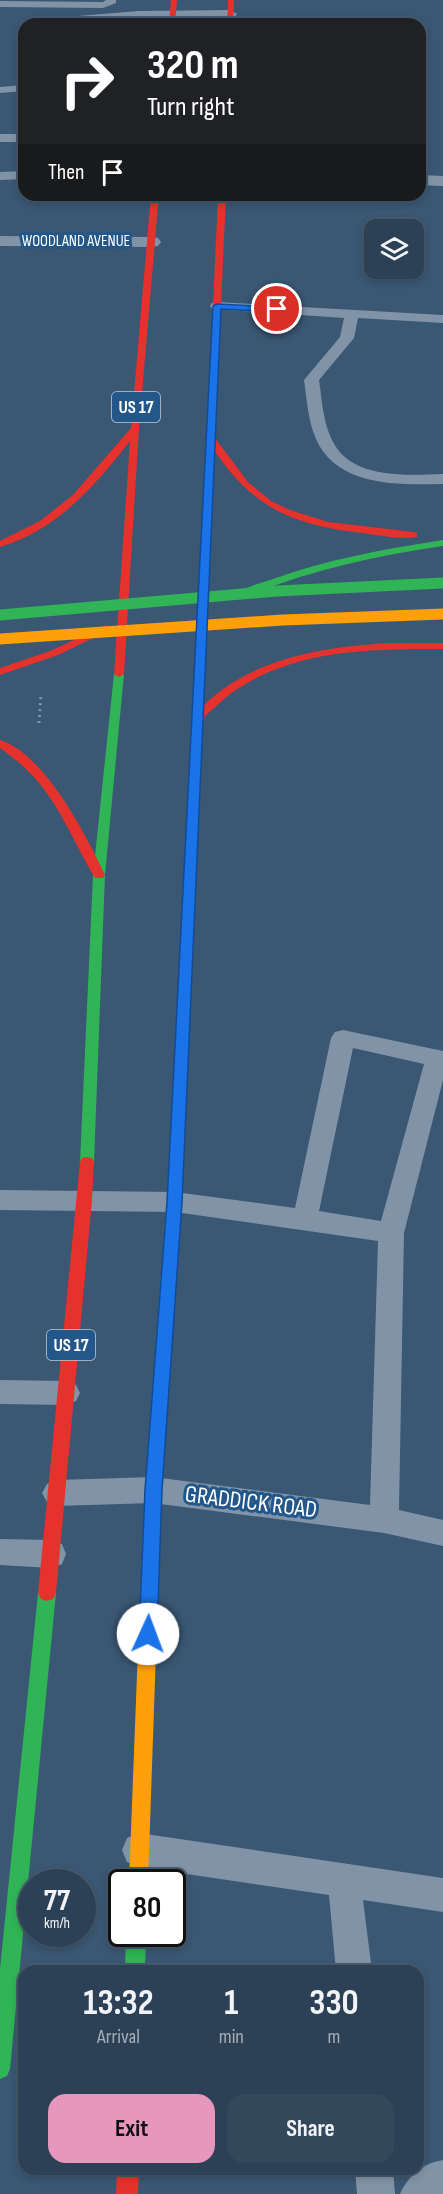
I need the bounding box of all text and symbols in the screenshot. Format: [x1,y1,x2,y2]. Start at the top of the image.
text: 320 m [147,40,239,91]
icon: right [48,42,126,120]
text: Turn right [147,91,234,123]
icon: arrive [96,156,129,189]
text: Then [48,159,84,186]
map controls [364,219,424,279]
button: layers [364,219,424,279]
street label: WOODLAND AVENUE [22,232,130,251]
pin [251,283,302,334]
icon: arrive [260,292,293,325]
road number: US 17 [112,392,160,422]
road number: US 17 [47,1330,95,1360]
street label: GRADDICK ROAD [183,1480,319,1524]
position arrow [116,1602,180,1666]
speed limit sign: 80 [108,1869,186,1947]
text: 77 [44,1883,70,1919]
text: km/h [44,1914,70,1933]
text: 13:32 [83,1982,154,2025]
text: 1 [224,1982,238,2025]
text: 330 [309,1982,359,2025]
text: Arrival [97,2025,140,2049]
text: min [219,2025,244,2049]
text: m [328,2025,340,2049]
button: Exit [48,2094,215,2163]
button: Share [227,2094,394,2163]

